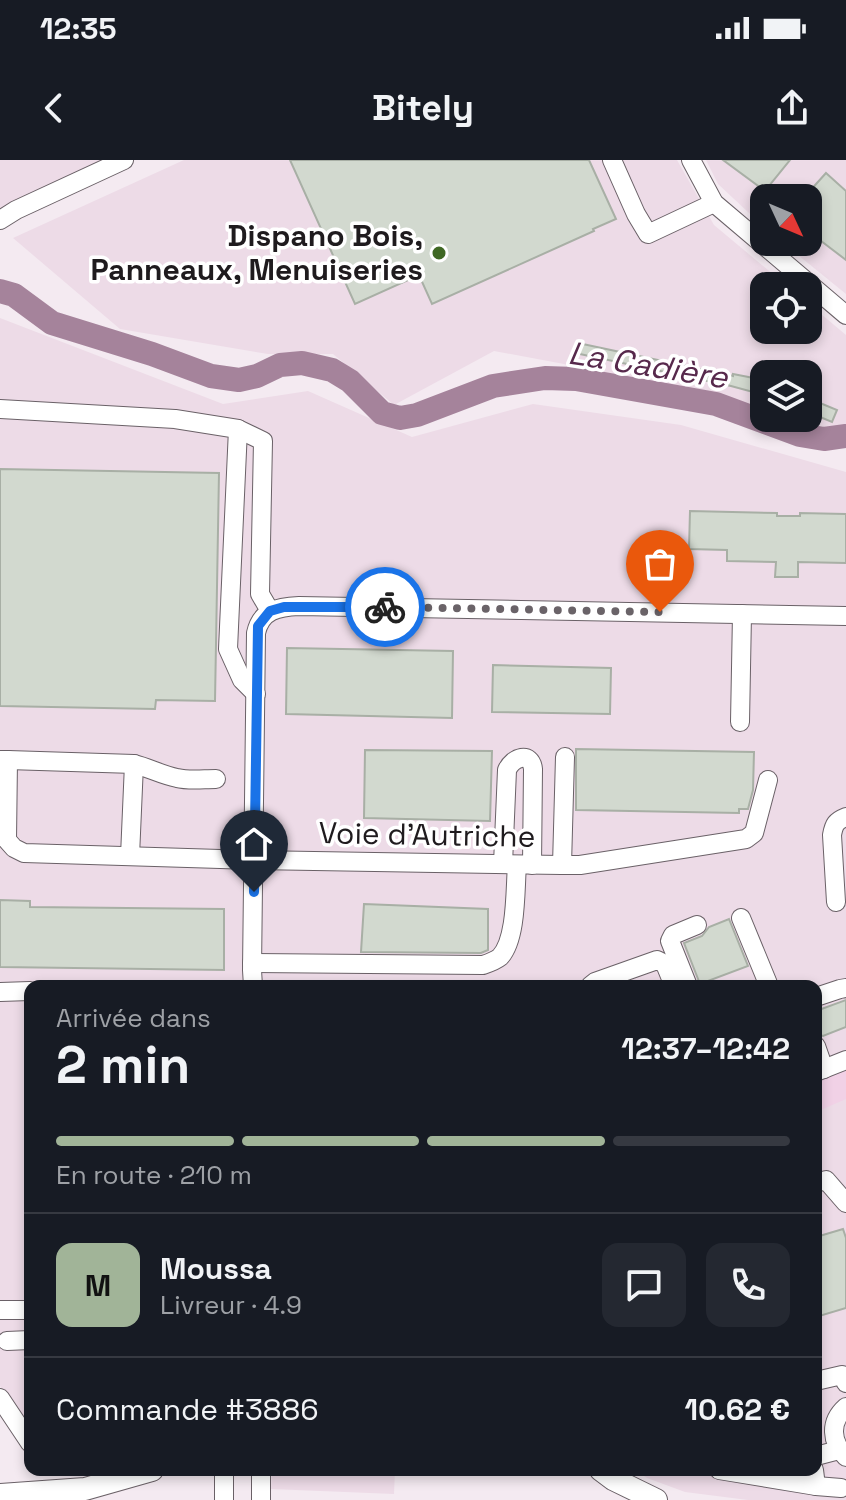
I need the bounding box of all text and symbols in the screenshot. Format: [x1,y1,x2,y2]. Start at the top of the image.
text: 12:35 [40,9,117,48]
text: Bitely [372,85,474,131]
icon: back [32,86,76,130]
icon: share [770,86,814,130]
north arrow [750,184,822,256]
map controls [750,184,822,432]
place label: Dispano Bois, Panneaux, Menuiseries [90,216,423,289]
marker: Dispano Bois, Panneaux, Menuiseries [430,244,448,262]
button: locate [750,272,822,344]
water label: La Cadière [566,333,731,397]
button: layers [750,360,822,432]
pin [626,530,694,612]
icon: bag [638,542,682,586]
courier [345,567,425,647]
icon: bike [363,585,407,629]
pin [220,810,288,892]
street label: Voie d'Autriche [318,813,536,856]
icon: home [232,822,276,866]
text: Arrivée dans [56,1001,211,1035]
text: 12:37–12:42 [621,1029,790,1068]
text: 2 min [56,1032,190,1098]
text: En route · 210 m [56,1158,252,1192]
button: chat [602,1243,686,1327]
button: phone [706,1243,790,1327]
text: Moussa [160,1249,272,1288]
text: M [85,1266,111,1305]
text: Livreur · 4.9 [160,1288,302,1322]
text: Commande #3886 [56,1390,319,1429]
text: 10.62 € [685,1390,790,1429]

